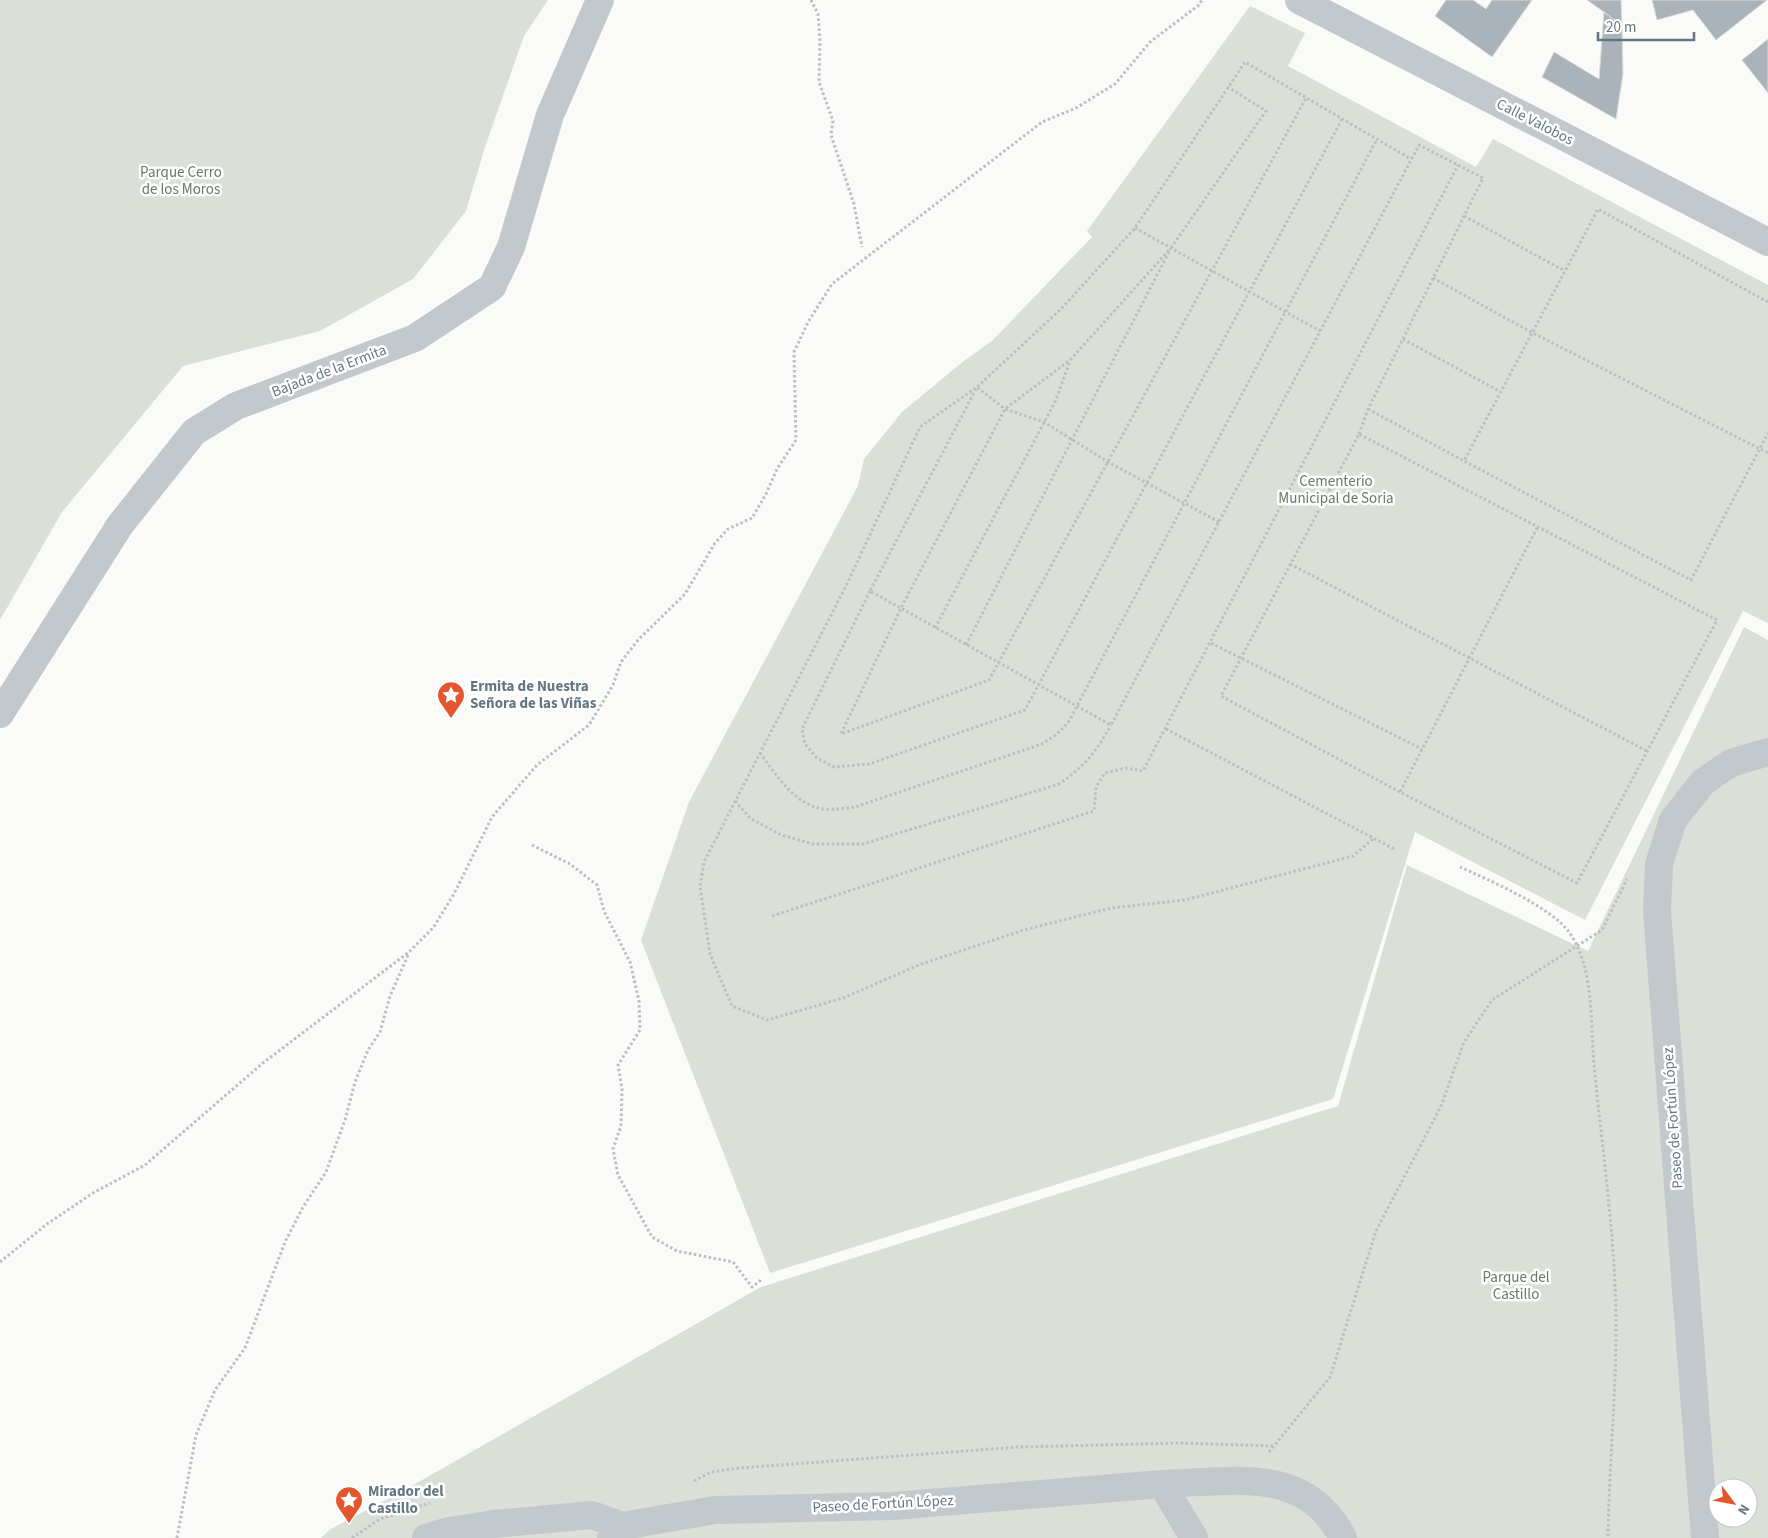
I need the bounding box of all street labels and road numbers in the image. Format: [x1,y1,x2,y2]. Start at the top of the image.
street label: Calle Valobos [1493,94,1577,150]
street label: Bajada de la Ermita [269,339,389,403]
street label: Paseo de Fortún López [1658,1047,1688,1189]
street label: Paseo de Fortún López [812,1490,954,1518]

